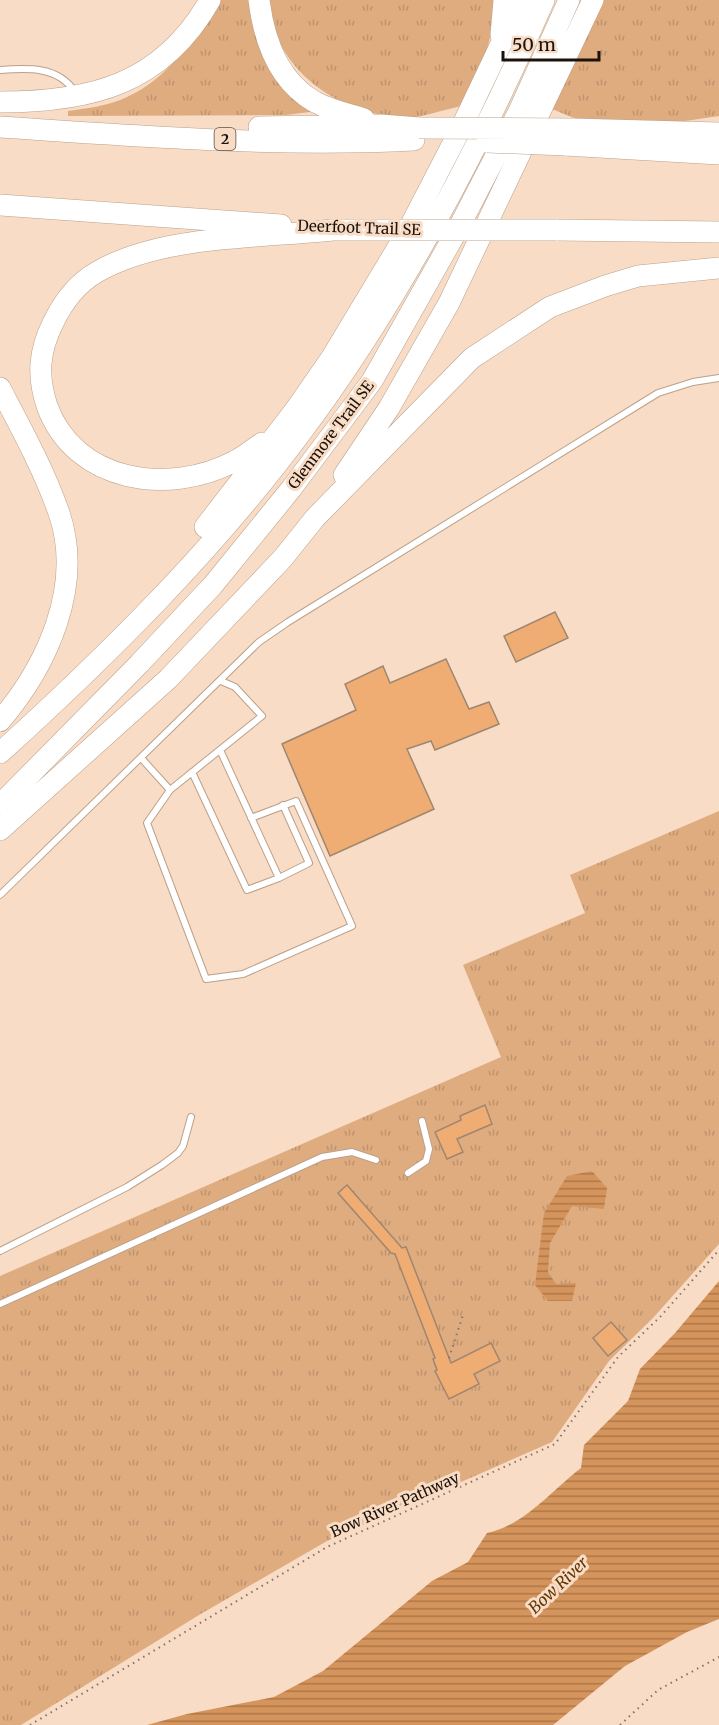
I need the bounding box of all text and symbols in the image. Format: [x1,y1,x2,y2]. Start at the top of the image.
scale bar [503,24,599,62]
text: 50 m [512,33,556,56]
road number: 2 [214,128,236,150]
street label: Deerfoot Trail SE [297,216,422,239]
street label: Glenmore Trail SE [284,376,378,493]
street label: Bow River Pathway [328,1468,462,1541]
water label: Bow River [524,1552,592,1618]

